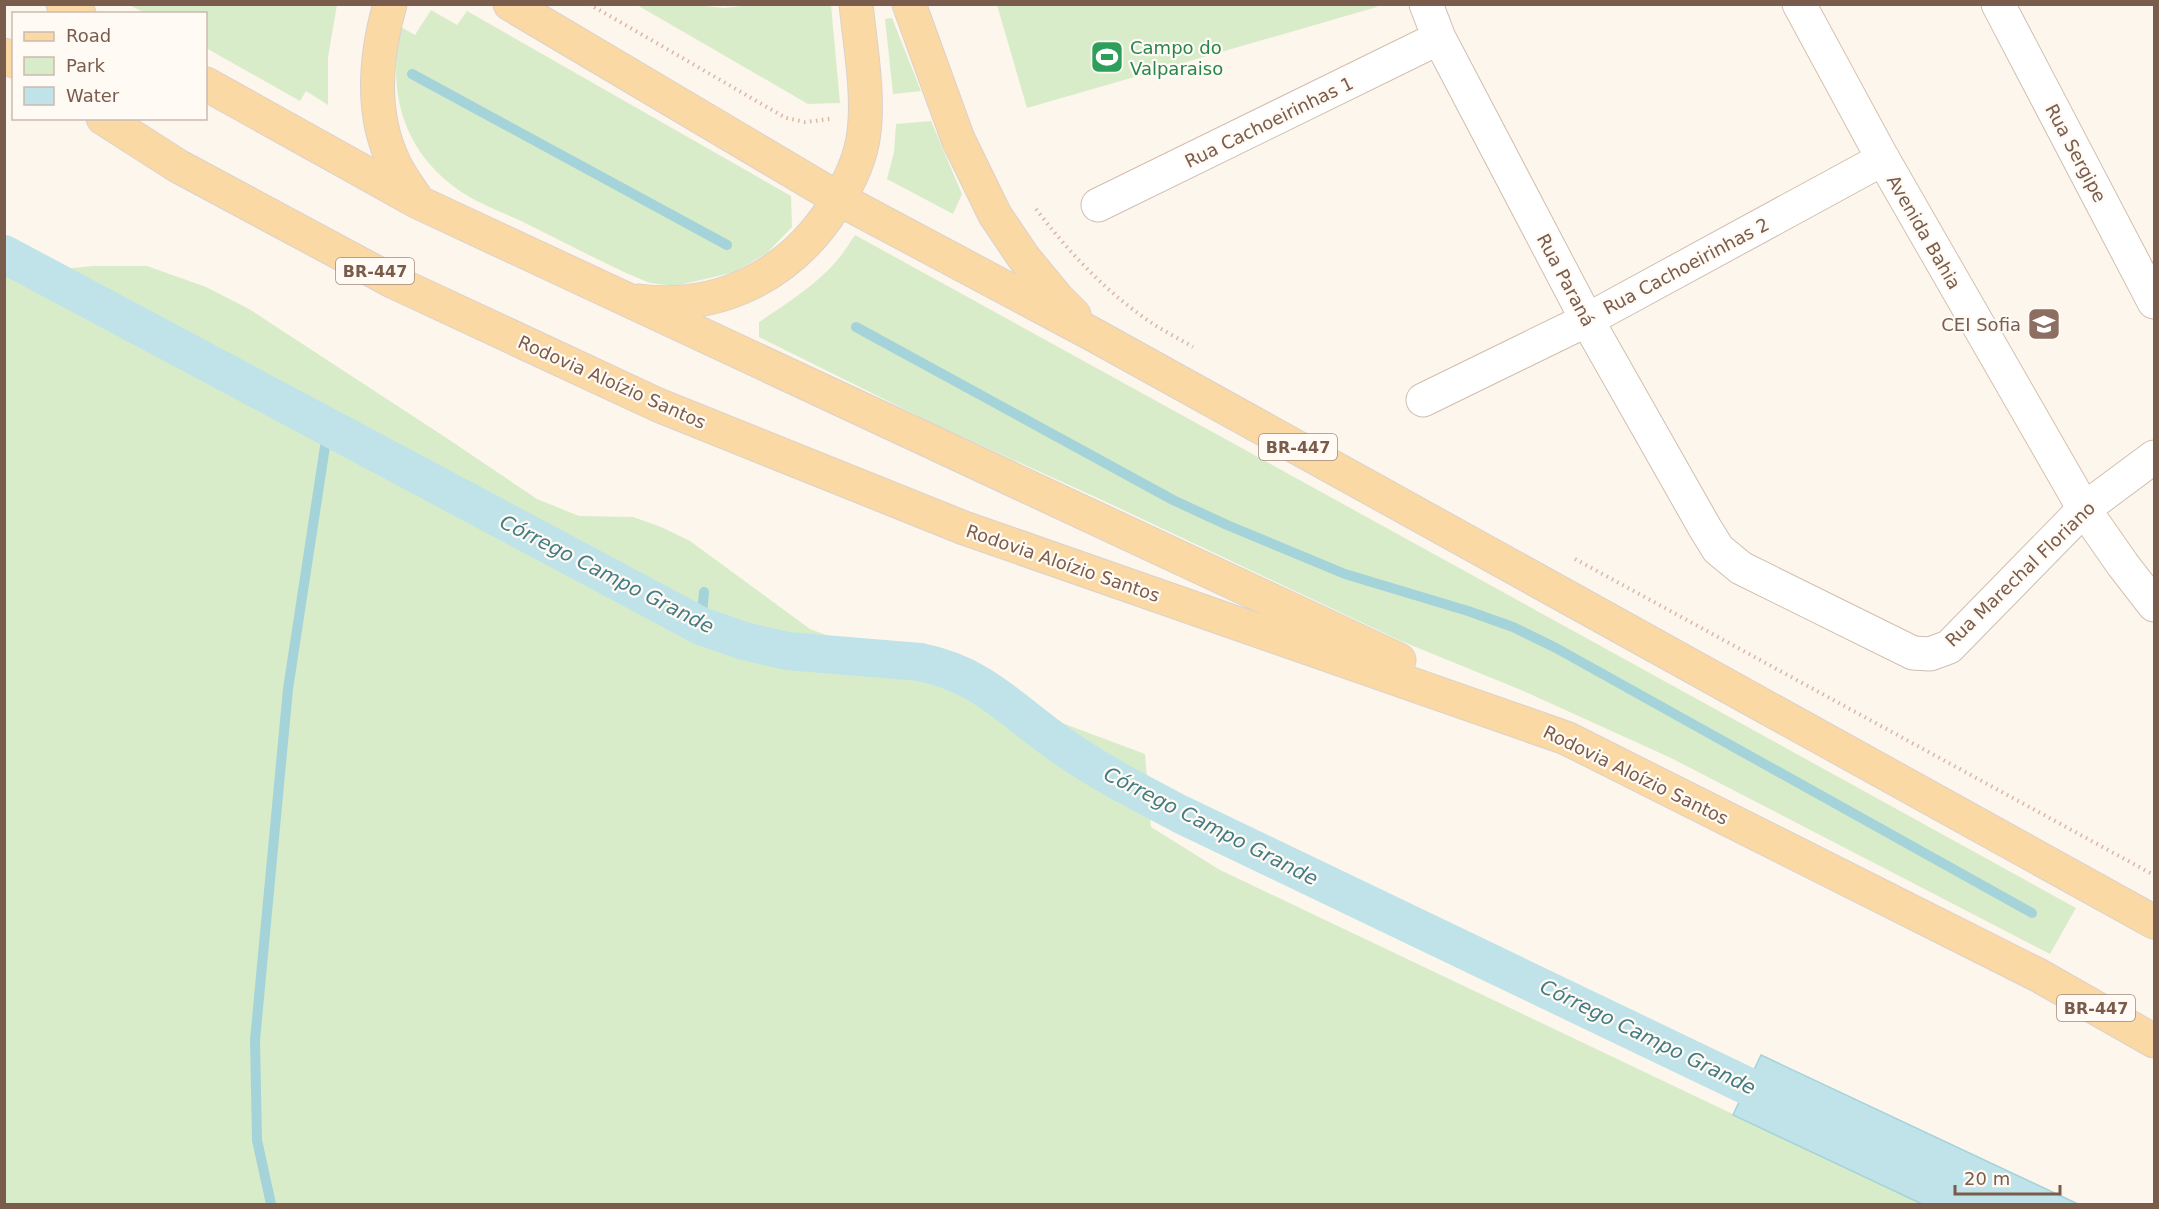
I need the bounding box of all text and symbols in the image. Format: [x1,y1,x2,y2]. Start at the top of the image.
legend [12,12,207,120]
text: Road [66,25,111,46]
place label: Campo do Valparaiso [1130,37,1223,79]
sports icon: Campo do Valparaiso [1089,39,1125,75]
text: Park [66,55,105,76]
street label: Rua Cachoeirinhas 1 [1181,72,1357,172]
text: Water [66,85,120,106]
street label: Rua Sergipe [2041,100,2111,206]
street label: Avenida Bahia [1883,171,1965,293]
street label: Rua Cachoeirinhas 2 [1600,213,1772,319]
street label: Rua Paraná [1533,230,1599,330]
road number: BR-447 [336,258,414,284]
school or university icon: CEI Sofia [2026,306,2062,342]
place label: CEI Sofia [1941,314,2021,335]
street label: Rodovia Aloízio Santos [515,331,709,433]
road number: BR-447 [1259,434,1337,460]
street label: Rua Marechal Floriano [1941,497,2099,651]
water label: Córrego Campo Grande [496,510,718,638]
street label: Rodovia Aloízio Santos [963,520,1163,606]
street label: Rodovia Aloízio Santos [1540,721,1732,829]
water label: Córrego Campo Grande [1100,762,1322,890]
water label: Córrego Campo Grande [1536,974,1760,1100]
road number: BR-447 [2057,995,2135,1021]
scale bar [1955,1158,2060,1196]
text: 20 m [1964,1168,2010,1189]

